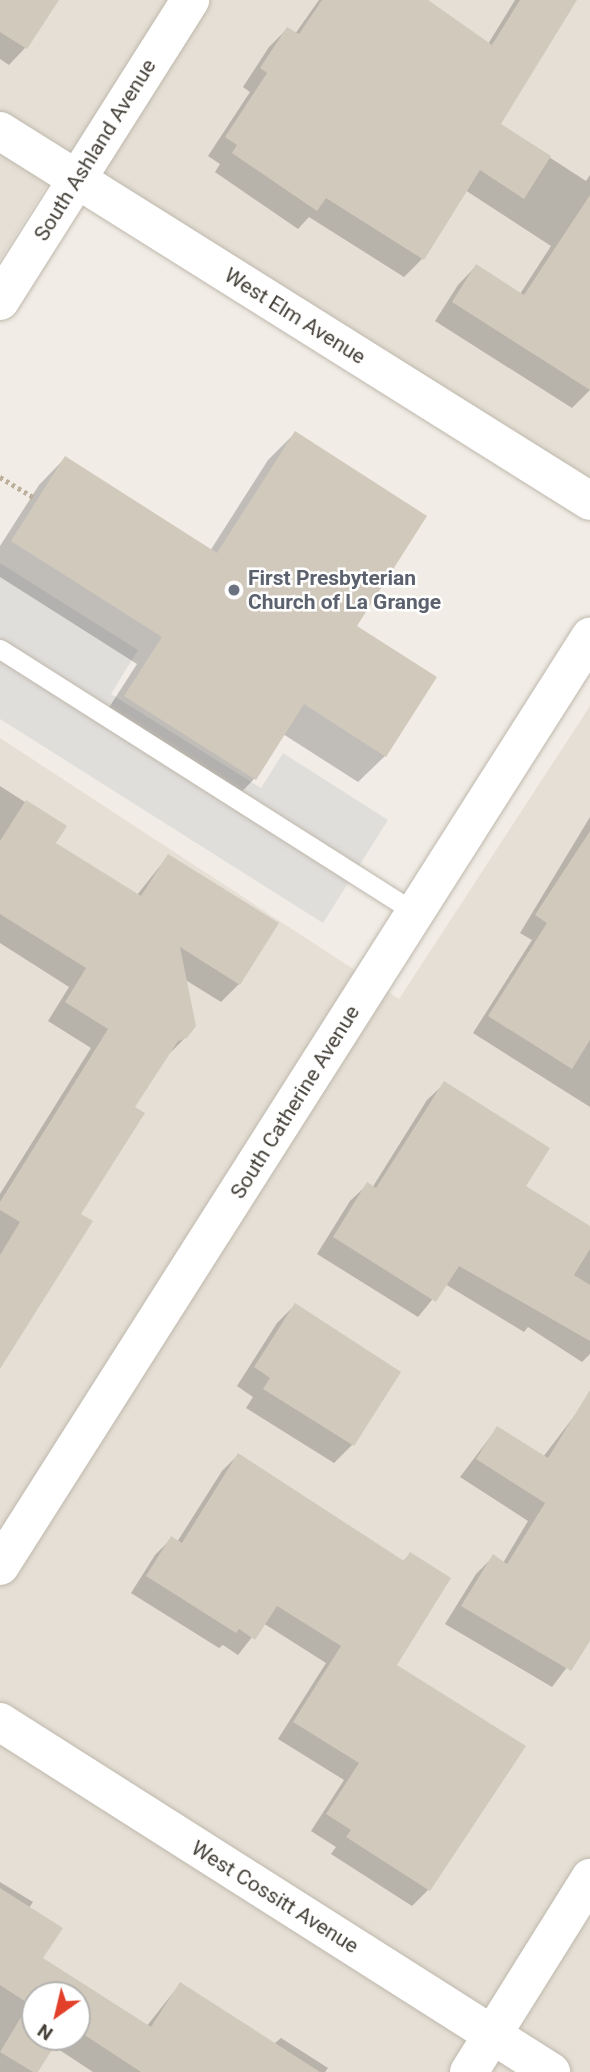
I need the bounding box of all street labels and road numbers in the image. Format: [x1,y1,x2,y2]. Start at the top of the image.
street label: South Ashland Avenue [29,54,161,246]
street label: West Elm Avenue [220,262,370,370]
street label: South Catherine Avenue [225,1001,365,1203]
street label: West Cossitt Avenue [187,1835,363,1959]

